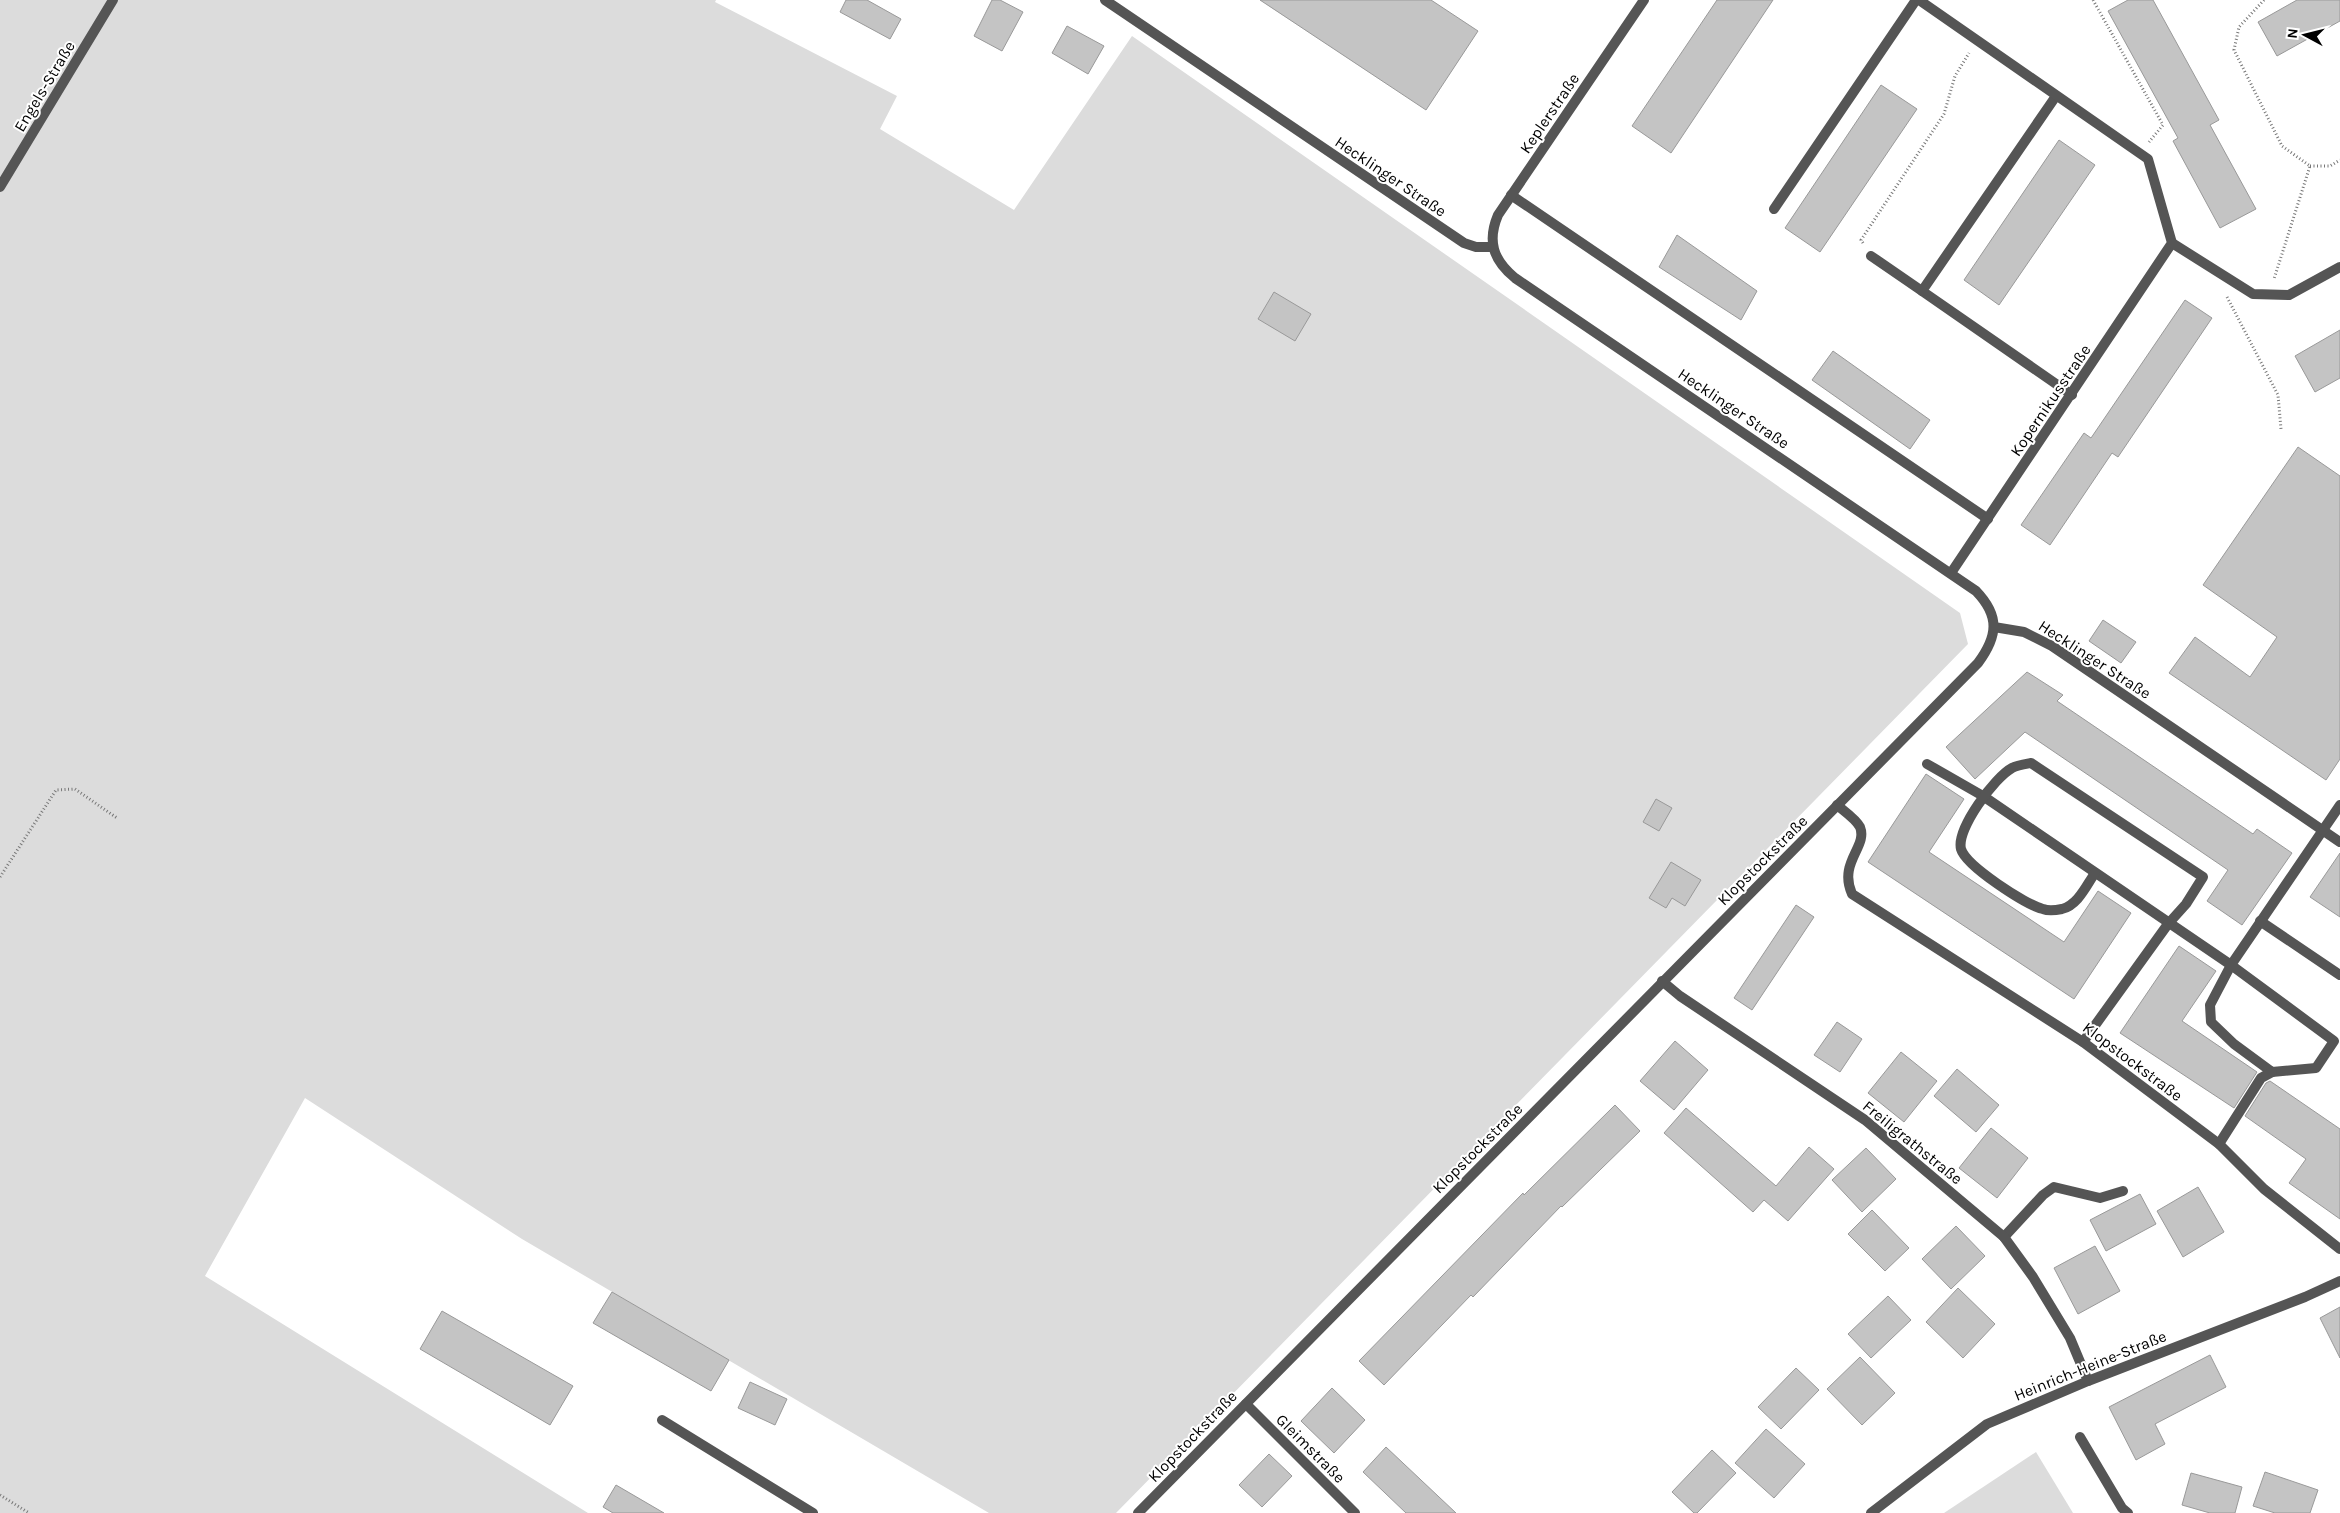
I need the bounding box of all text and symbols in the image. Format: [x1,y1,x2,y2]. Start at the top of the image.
north arrow [2280,10,2330,60]
text: N [2284,27,2302,39]
street label: Engels-Straße [10,37,79,135]
street label: Keplerstraße [1516,69,1583,157]
street label: Hecklinger Straße [1331,132,1450,221]
street label: Kopernikusstraße [2006,341,2095,460]
street label: Hecklinger Straße [1674,364,1793,453]
street label: Hecklinger Straße [2035,616,2155,703]
street label: Klopstockstraße [1713,811,1811,909]
street label: Klopstockstraße [2079,1018,2186,1105]
street label: Freiligrathstraße [1859,1096,1966,1188]
street label: Klopstockstraße [1428,1099,1526,1197]
street label: Heinrich-Heine-Straße [2011,1326,2169,1405]
street label: Klopstockstraße [1144,1387,1241,1486]
street label: Gleimstraße [1272,1410,1349,1487]

